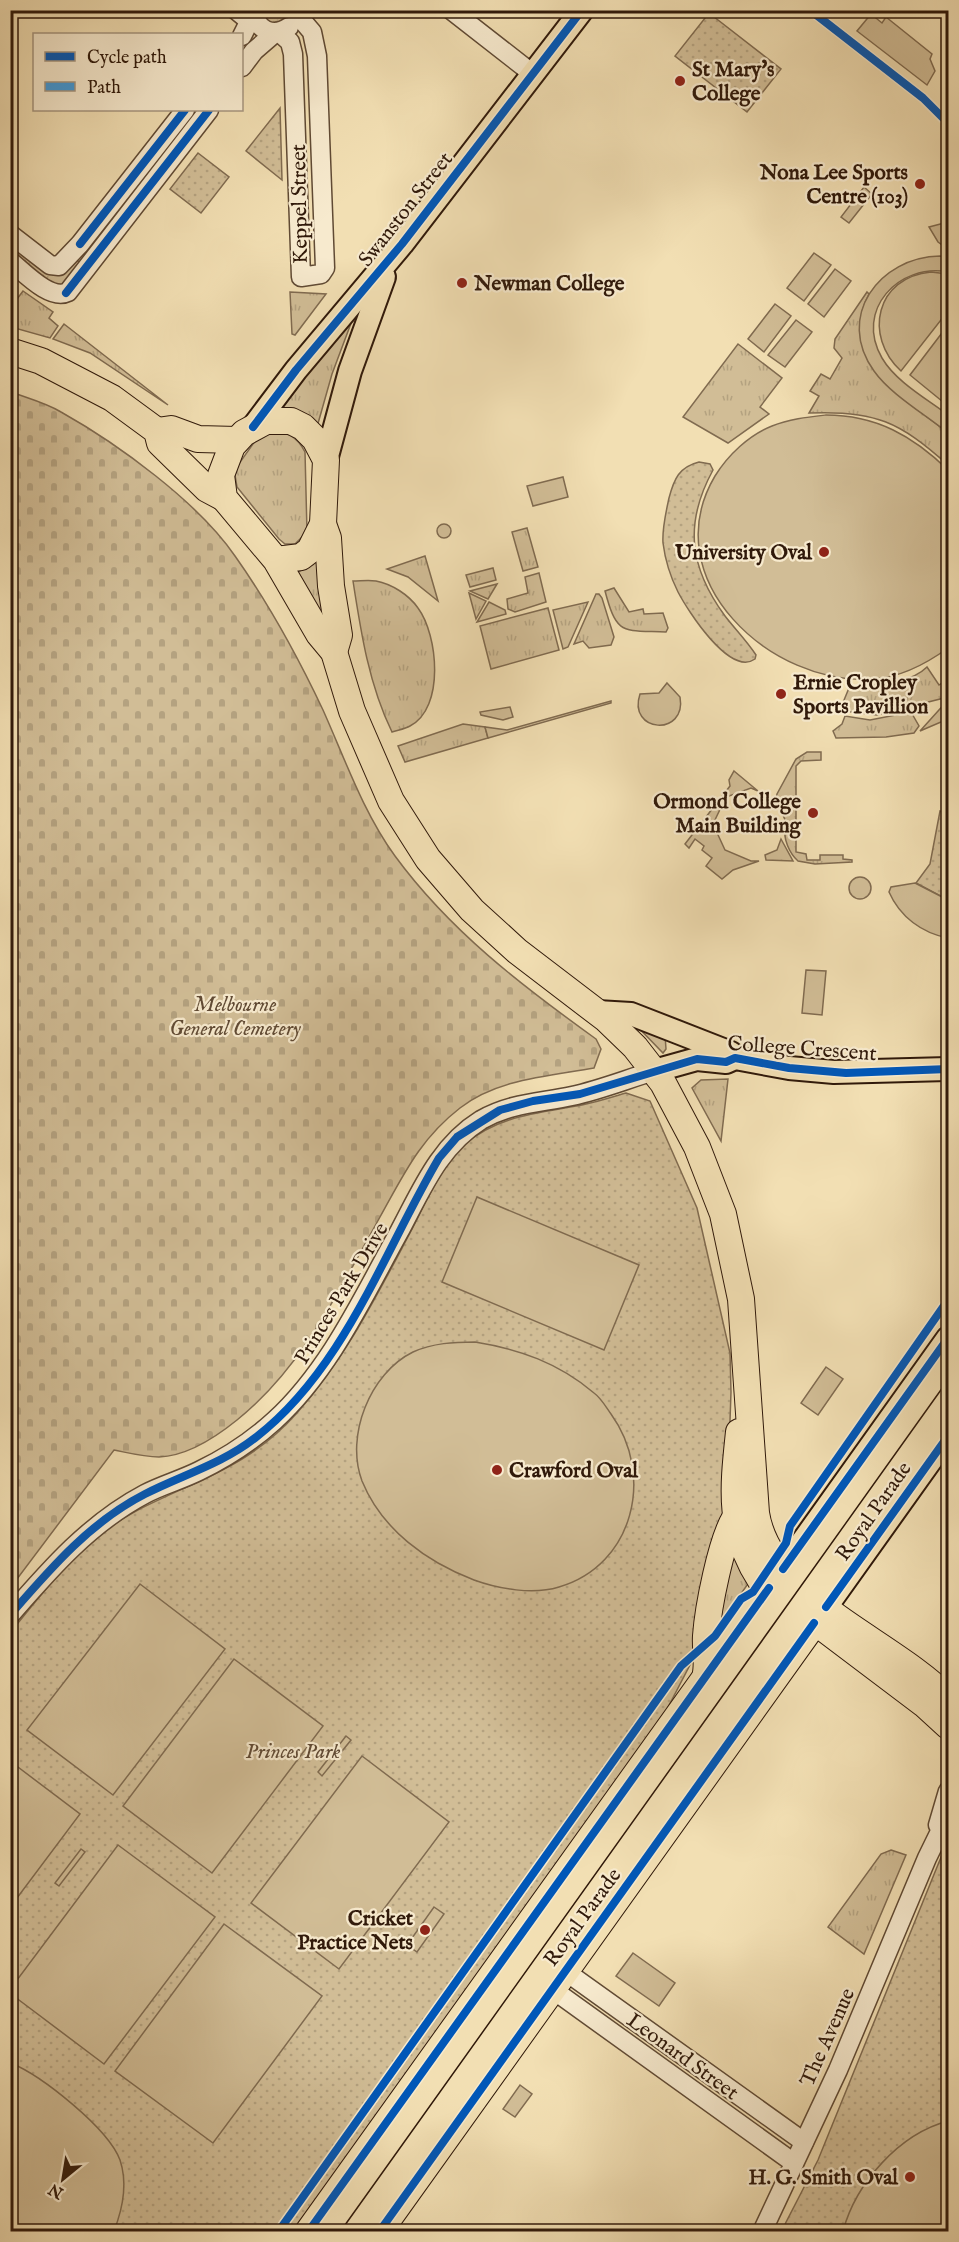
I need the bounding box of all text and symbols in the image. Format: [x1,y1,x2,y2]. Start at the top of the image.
legend [33,33,243,111]
text: Cycle path [87,47,167,70]
place label: St Mary's College [692,57,774,108]
marker: St Mary's College [673,74,687,88]
text: Path [87,77,121,100]
street label: Keppel Street [286,144,315,264]
street label: Swanston Street [353,147,459,273]
place label: Nona Lee Sports Centre (103) [759,160,908,211]
marker: Nona Lee Sports Centre (103) [913,177,927,191]
place label: Newman College [473,271,625,298]
marker: Newman College [455,276,469,290]
place label: University Oval [674,540,813,567]
marker: University Oval [817,545,831,559]
place label: Ernie Cropley Sports Pavillion [793,670,929,721]
marker: Ernie Cropley Sports Pavillion [774,687,788,701]
place label: Ormond College Main Building [653,789,802,840]
marker: Ormond College Main Building [806,806,820,820]
park label: Melbourne General Cemetery [169,992,301,1043]
street label: College Crescent [726,1031,877,1068]
street label: Princes Park Drive [289,1218,395,1370]
street label: Royal Parade [830,1457,919,1567]
place label: Crawford Oval [509,1458,639,1485]
marker: Crawford Oval [490,1463,504,1477]
park label: Princes Park [246,1739,341,1766]
street label: Royal Parade [538,1863,628,1972]
place label: Cricket Practice Nets [297,1906,414,1957]
marker: Cricket Practice Nets [418,1923,432,1937]
street label: The Avenue [795,1984,862,2091]
street label: Leonard Street [621,2008,743,2107]
north arrow [33,2149,93,2209]
place label: H. G. Smith Oval [748,2165,899,2192]
marker: H. G. Smith Oval [903,2170,917,2184]
text: N [45,2178,68,2203]

